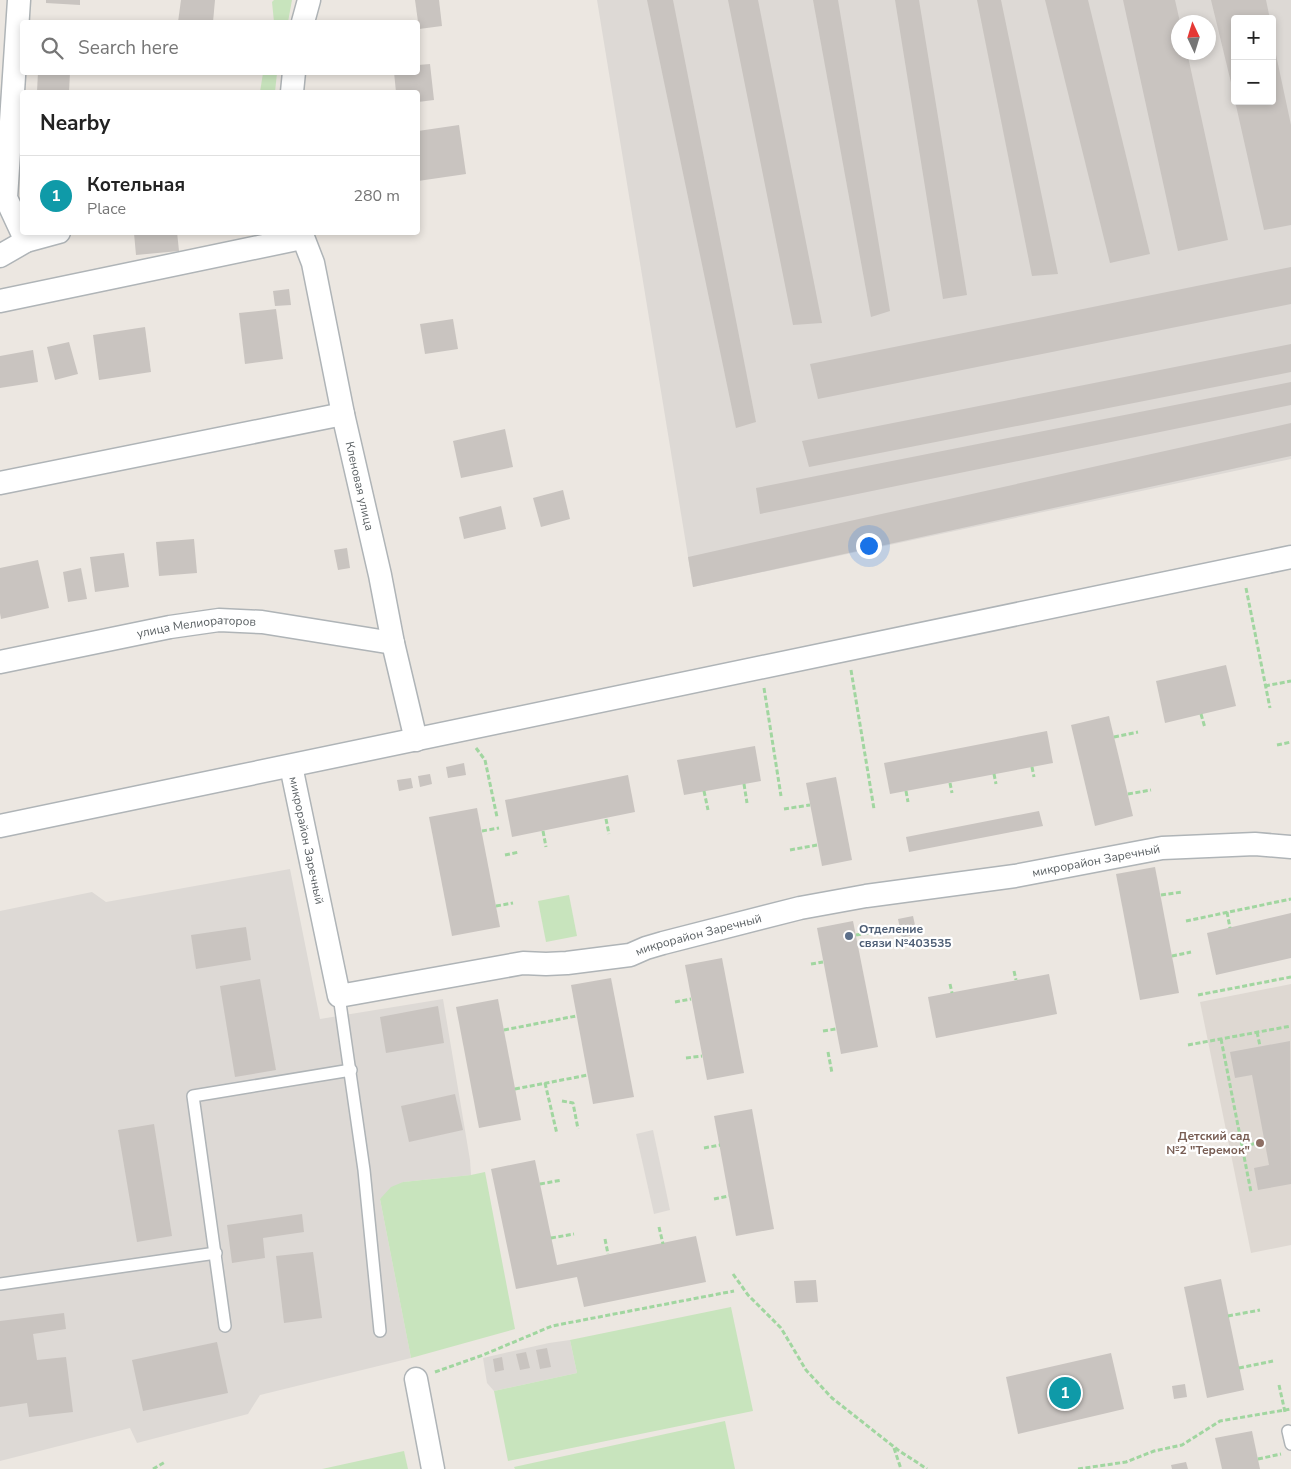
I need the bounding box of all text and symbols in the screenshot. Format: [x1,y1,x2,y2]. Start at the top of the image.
north arrow [1171,15,1216,60]
map controls [1231,15,1276,105]
button: + [1231,15,1276,60]
search box [20,20,420,75]
icon: search [38,34,66,62]
text: Search here [78,35,179,61]
button: − [1231,60,1276,105]
text: Nearby [40,109,110,137]
text: Котельная [87,172,185,198]
text: 1 [51,185,61,207]
text: 280 m [353,185,400,207]
text: Place [87,198,126,220]
street label: Кленовая улица [342,440,378,532]
your location [856,533,882,559]
street label: улица Мелиораторов [135,612,257,642]
street label: микрорайон Заречный [285,775,328,906]
street label: микрорайон Заречный [1031,841,1161,881]
street label: микрорайон Заречный [633,910,763,960]
place label: Отделение связи №403535 [859,921,952,951]
marker: Отделение связи №403535 [843,930,855,942]
place label: Детский сад №2 "Теремок" [1166,1128,1251,1158]
marker: Детский сад №2 "Теремок" [1254,1137,1266,1149]
pin: 1 [1049,1374,1081,1412]

